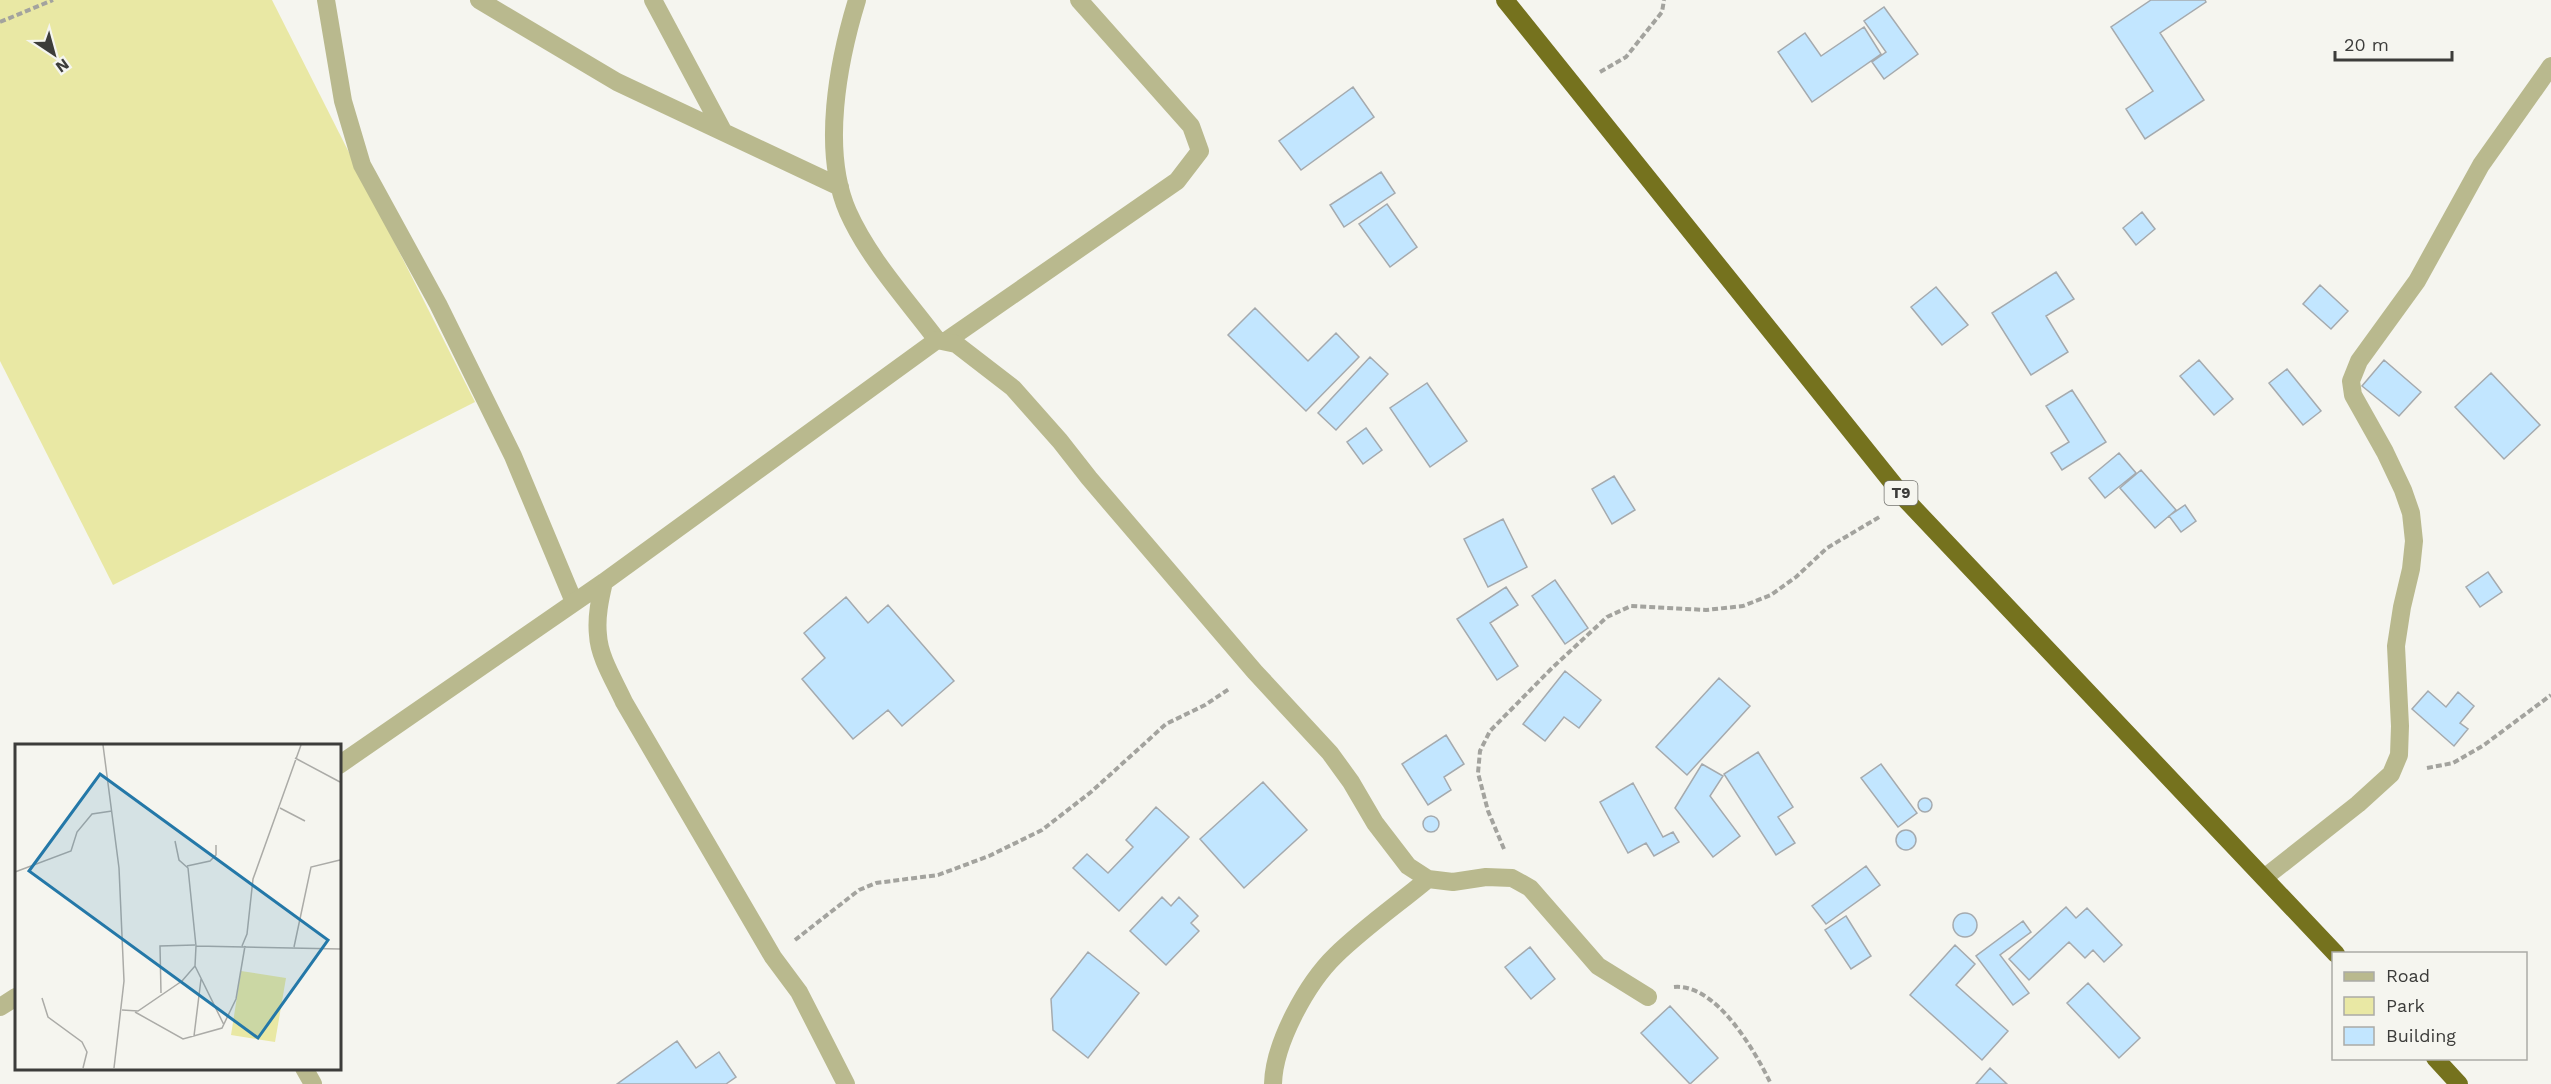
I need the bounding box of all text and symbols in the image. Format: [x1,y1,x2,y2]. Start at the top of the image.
north arrow [24,24,84,84]
scale bar [2335,24,2452,62]
text: 20 m [2344,34,2389,55]
text: N [52,55,73,77]
road number: T9 [1884,481,1918,505]
inset map [15,744,340,1069]
legend [2332,952,2527,1060]
text: Road [2386,965,2430,986]
text: Park [2386,995,2425,1016]
text: Building [2386,1025,2456,1046]

